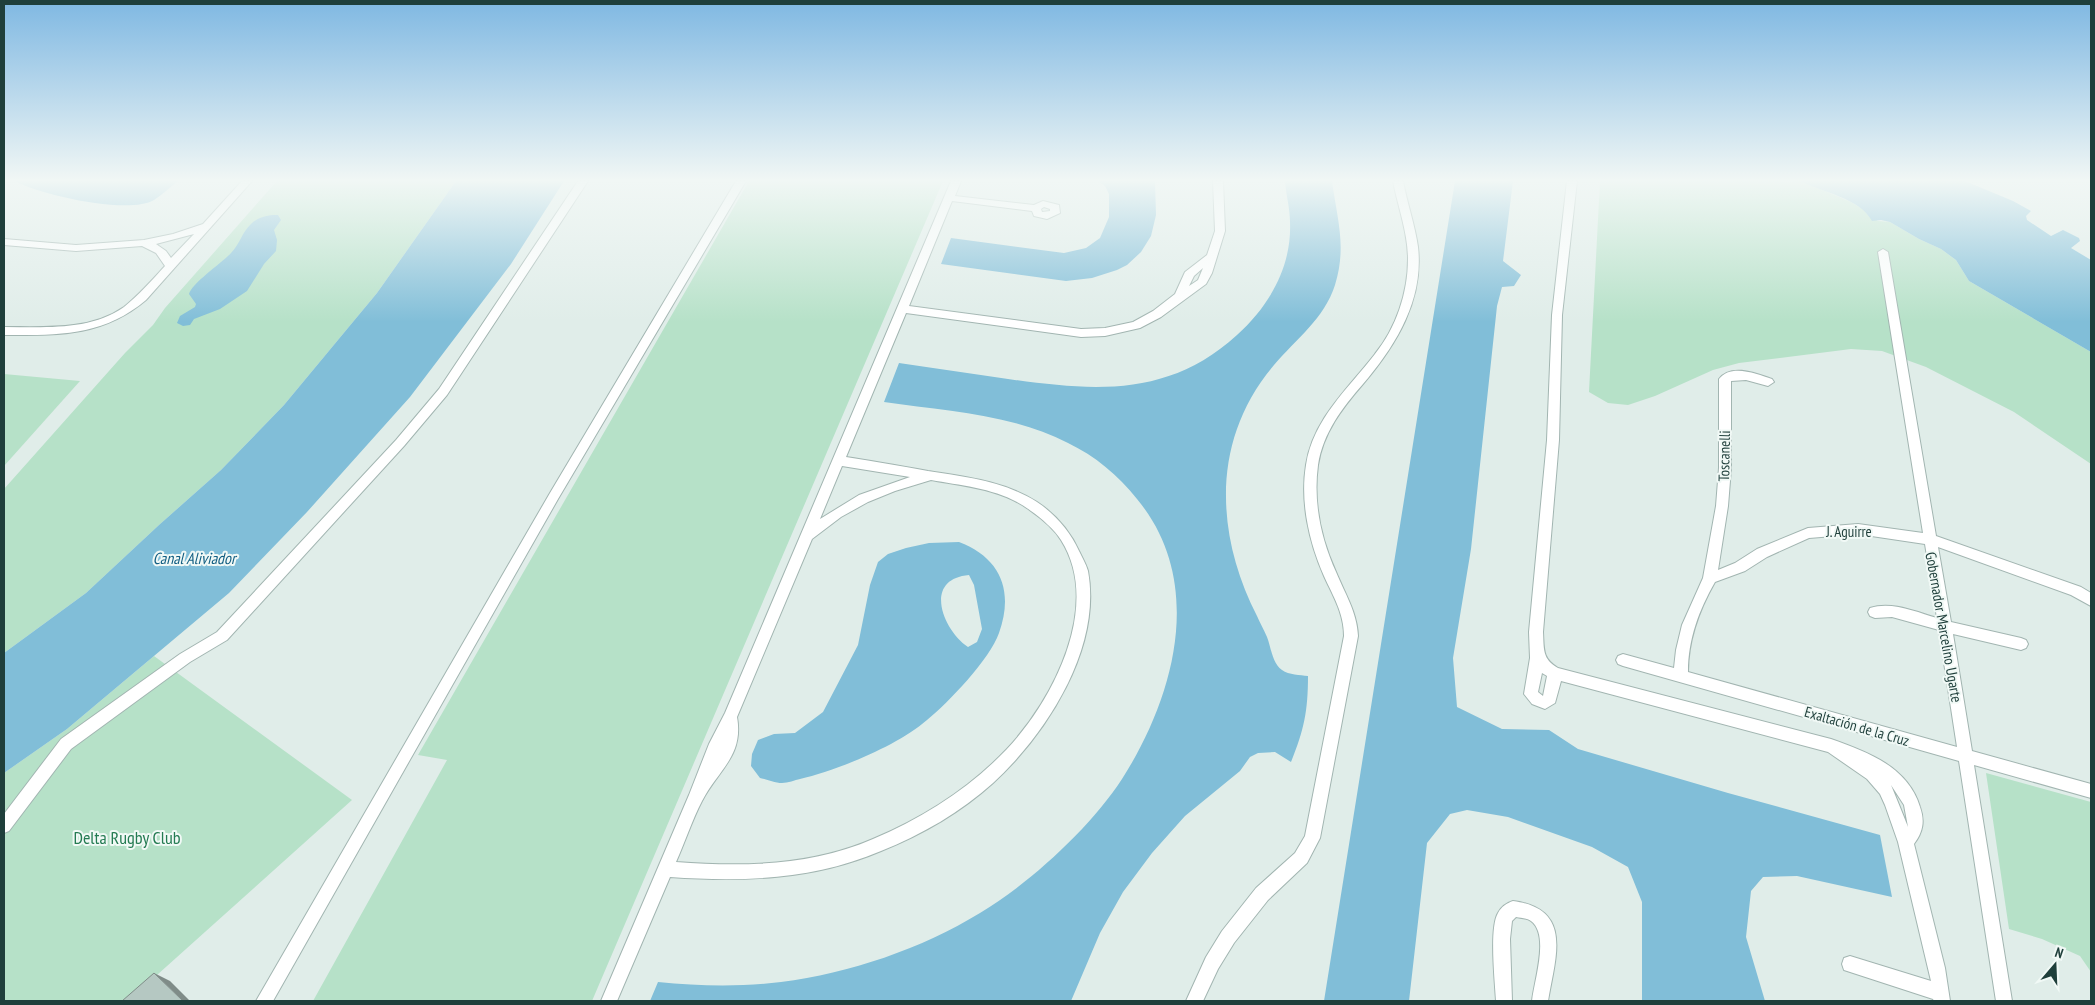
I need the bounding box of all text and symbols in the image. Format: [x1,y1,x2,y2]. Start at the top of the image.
street label: Toscanelli [1714,430,1734,482]
street label: J. Aguirre [1825,522,1872,541]
water label: Canal Aliviador [153,548,238,568]
street label: Gobernador Marcelino Ugarte [1921,550,1967,704]
street label: Exaltación de la Cruz [1802,702,1912,750]
park label: Delta Rugby Club [73,826,181,849]
north arrow [2030,940,2080,990]
text: N [2053,943,2066,962]

